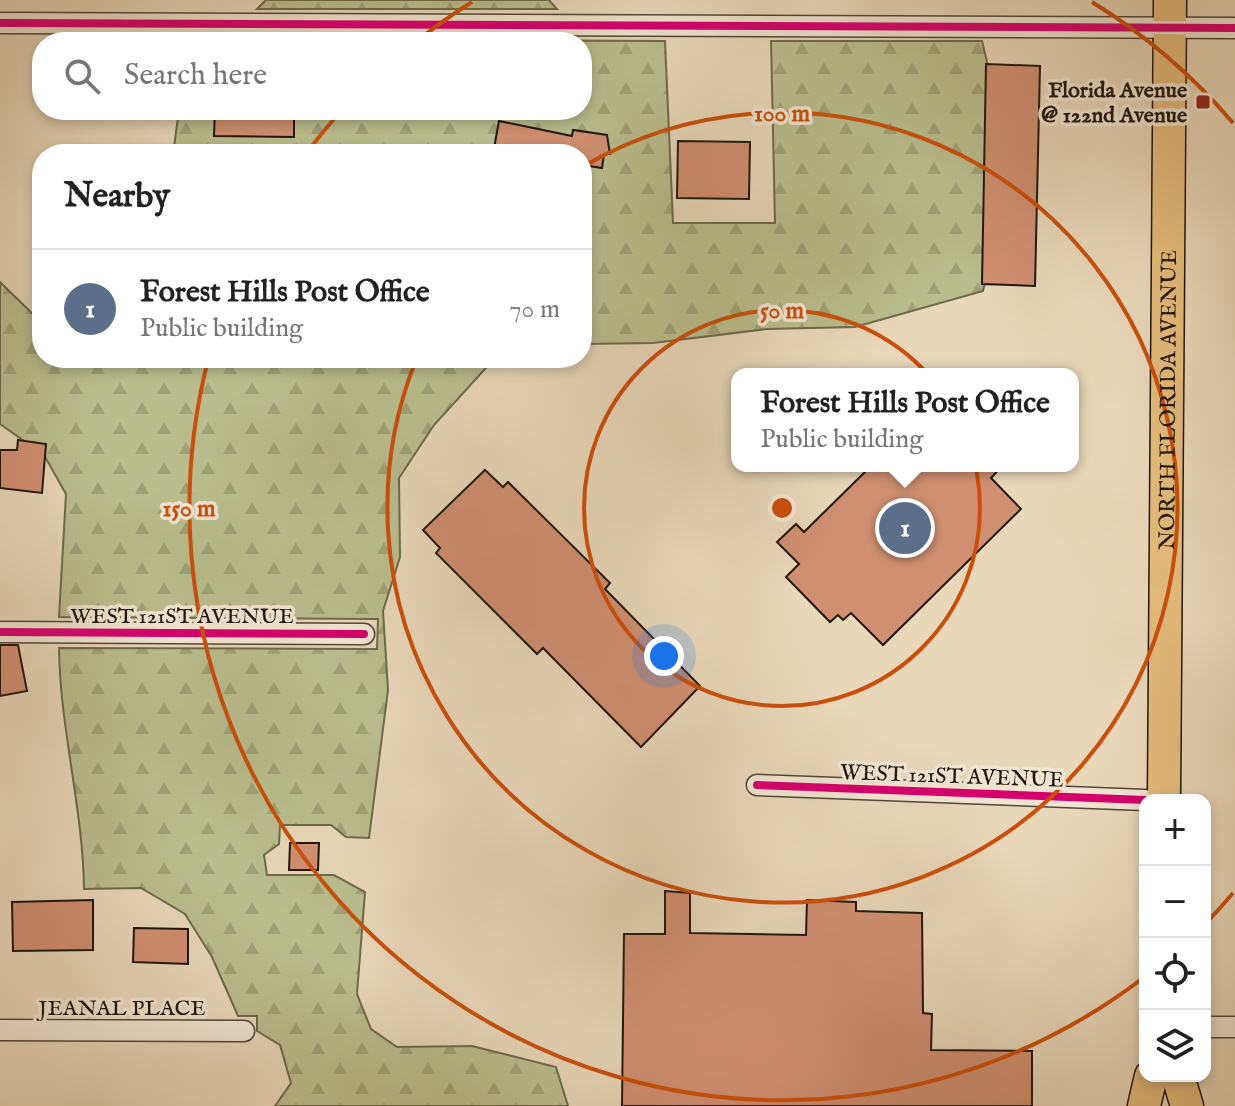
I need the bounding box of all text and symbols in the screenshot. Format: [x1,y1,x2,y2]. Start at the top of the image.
search box [32,32,592,120]
icon: search [60,54,104,98]
text: Search here [124,57,267,95]
place label: Florida Avenue @ 122nd Avenue [1041,77,1187,130]
marker: Florida Avenue @ 122nd Avenue [1194,93,1212,111]
text: 100 m [754,99,811,130]
text: Nearby [64,175,170,218]
street label: NORTH FLORIDA AVENUE [1154,250,1184,550]
text: Forest Hills Post Office [140,274,430,312]
text: 1 [85,293,95,326]
text: 70 m [509,293,560,326]
text: 50 m [760,296,805,327]
text: Public building [140,312,303,345]
popup [731,368,1079,472]
text: Forest Hills Post Office [760,385,1050,423]
text: Public building [760,423,923,456]
text: 150 m [162,494,216,525]
centre of rings [768,494,796,522]
pin: 1 [879,498,931,558]
street label: WEST 121ST AVENUE [70,603,294,631]
your location [644,636,684,676]
street label: WEST 121ST AVENUE [840,759,1064,795]
map controls [1139,794,1211,1082]
button: + [1139,794,1211,866]
button: − [1139,866,1211,938]
button: locate [1139,938,1211,1010]
street label: JEANAL PLACE [36,995,205,1023]
button: layers [1139,1010,1211,1082]

